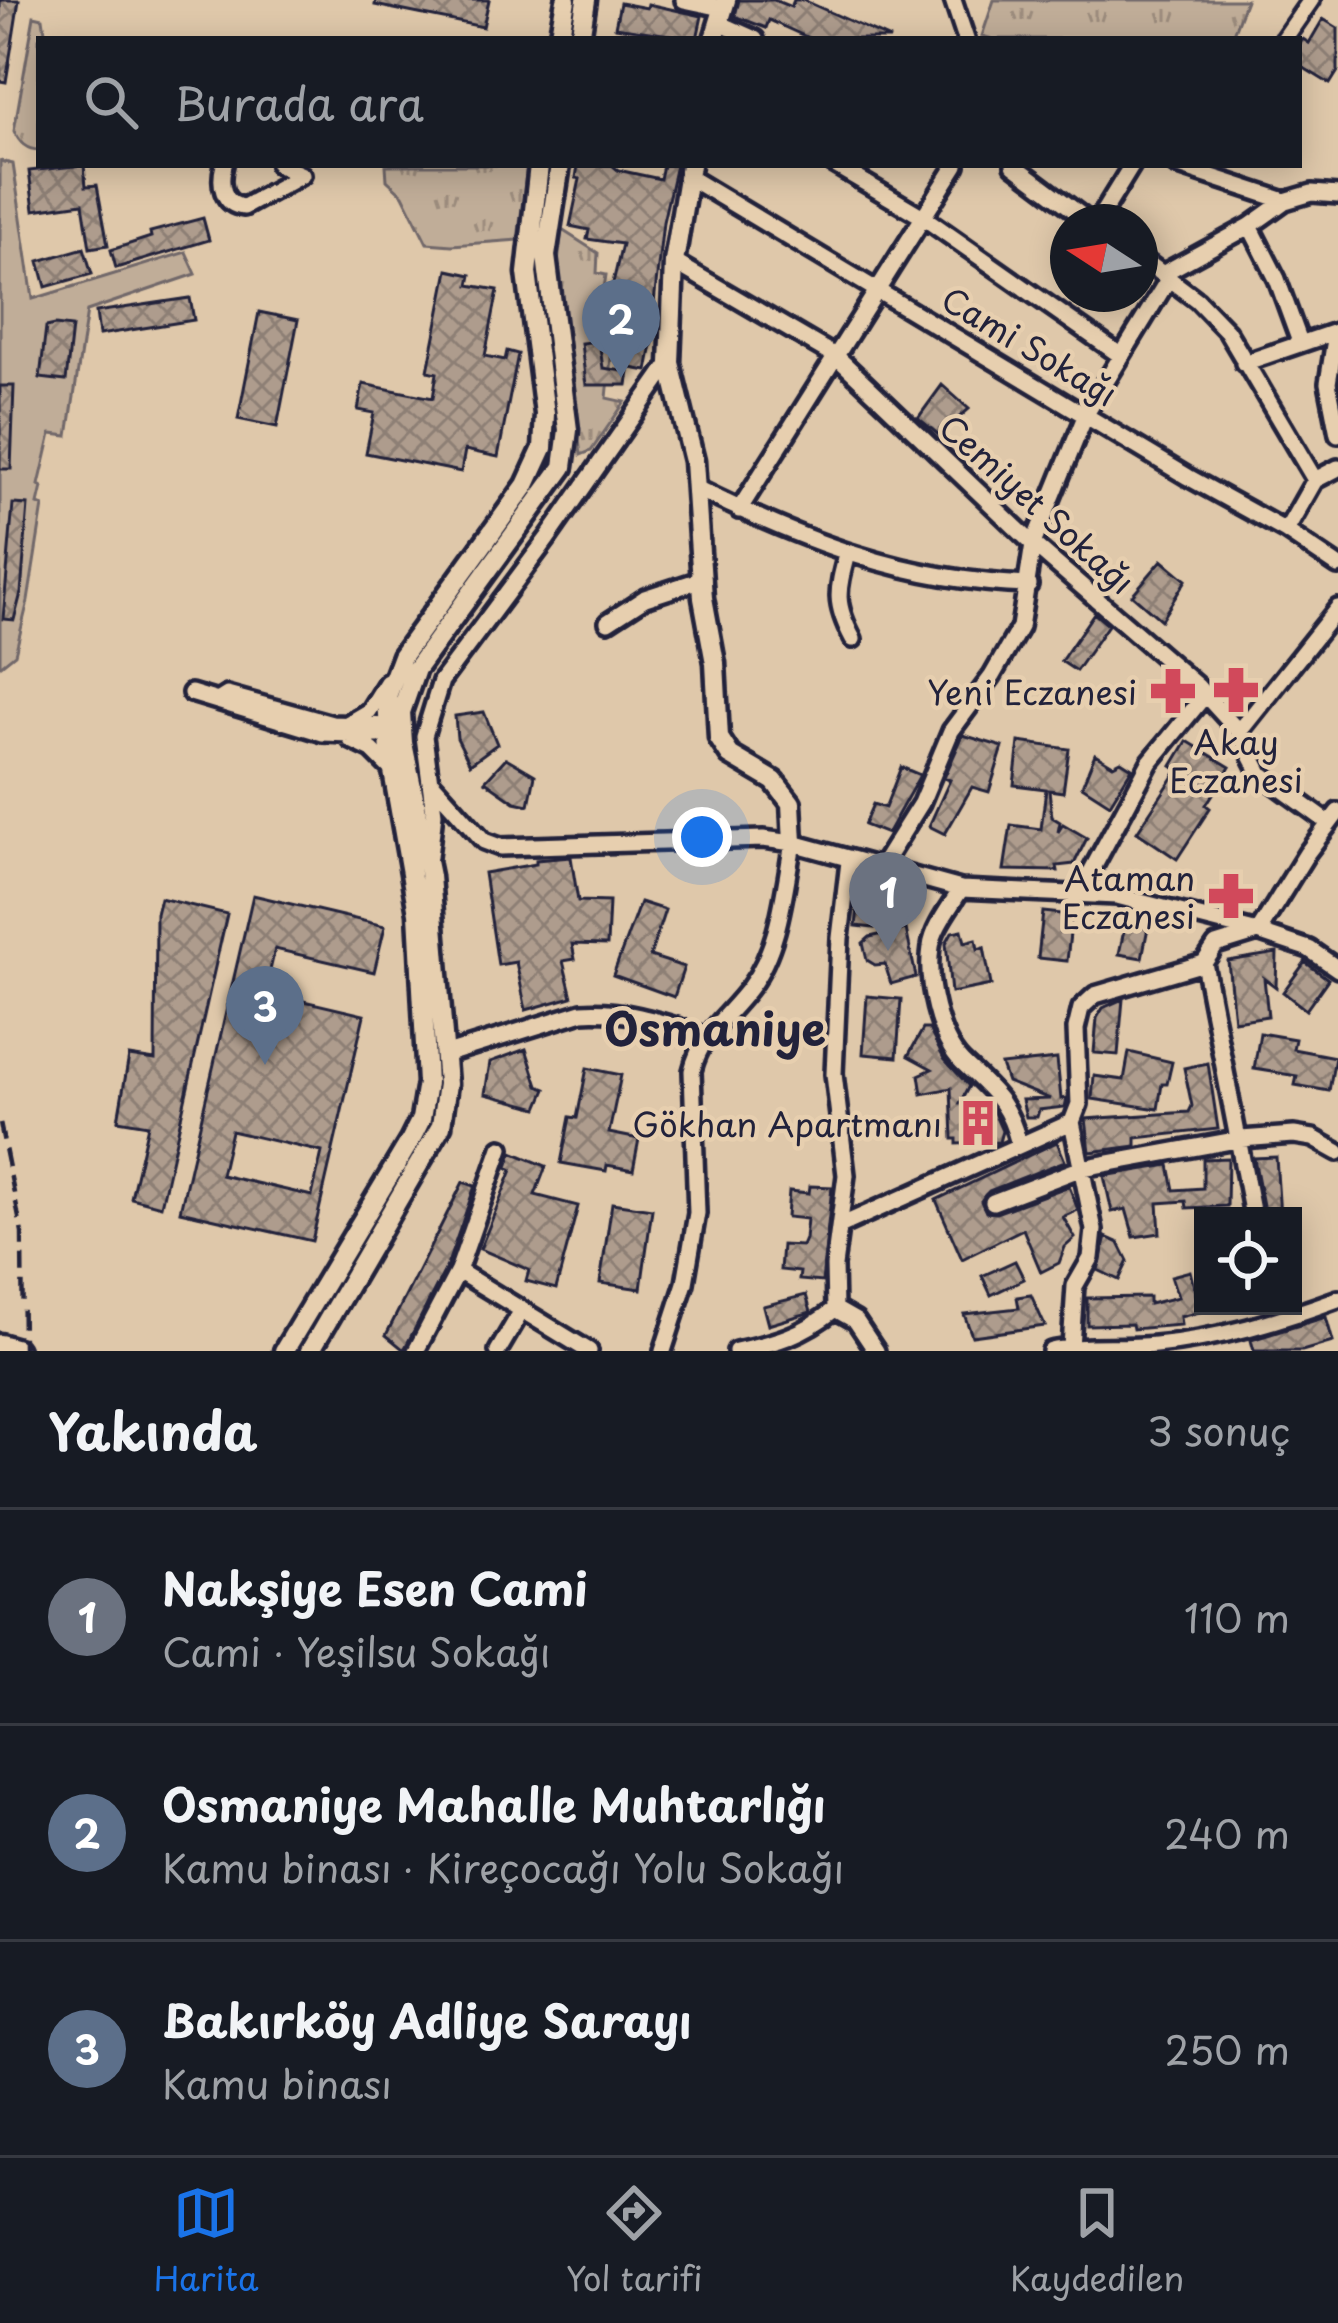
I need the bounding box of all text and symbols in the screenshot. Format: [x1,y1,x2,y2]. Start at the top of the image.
search box [36,36,1302,168]
text: Burada ara [174,68,424,136]
icon: search [78,69,144,135]
north arrow [1050,204,1158,312]
street label: Cami Sokağı [933,273,1127,417]
pin: 2 [582,279,660,378]
street label: Cemiyet Sokağı [929,402,1147,604]
pharmacy icon: Akay Eczanesi [1211,665,1261,715]
place label: Yeni Eczanesi [927,666,1137,716]
pharmacy icon: Yeni Eczanesi [1148,666,1198,716]
place label: Akay Eczanesi [1169,716,1303,804]
your location [672,807,732,867]
pin: 1 [849,852,927,951]
place label: Ataman Eczanesi [1062,852,1195,940]
pharmacy icon: Ataman Eczanesi [1206,871,1256,921]
pin: 3 [226,966,304,1065]
district label: Osmaniye [604,993,826,1061]
place label: Gökhan Apartmanı [632,1098,942,1148]
building icon: Gökhan Apartmanı [953,1098,1003,1148]
map controls [1194,1207,1302,1315]
button: locate [1194,1207,1302,1315]
text: Yakında [48,1391,258,1468]
text: 3 sonuç [1147,1400,1290,1459]
text: Nakşiye Esen Cami [162,1553,588,1621]
text: 1 [78,1587,96,1646]
text: 110 m [1184,1587,1290,1646]
text: Cami · Yeşilsu Sokağı [162,1621,550,1680]
text: Osmaniye Mahalle Muhtarlığı [162,1769,826,1837]
text: 2 [73,1803,101,1862]
text: 240 m [1164,1803,1290,1862]
text: Kamu binası · Kireçocağı Yolu Sokağı [162,1837,844,1896]
text: Bakırköy Adliye Sarayı [162,1985,691,2053]
text: 3 [74,2019,100,2078]
text: 250 m [1165,2019,1290,2078]
text: Kamu binası [162,2053,392,2112]
tab: Harita [154,2180,258,2302]
tab: Yol tarifi [566,2180,703,2302]
tab: Kaydedilen [1010,2180,1184,2302]

